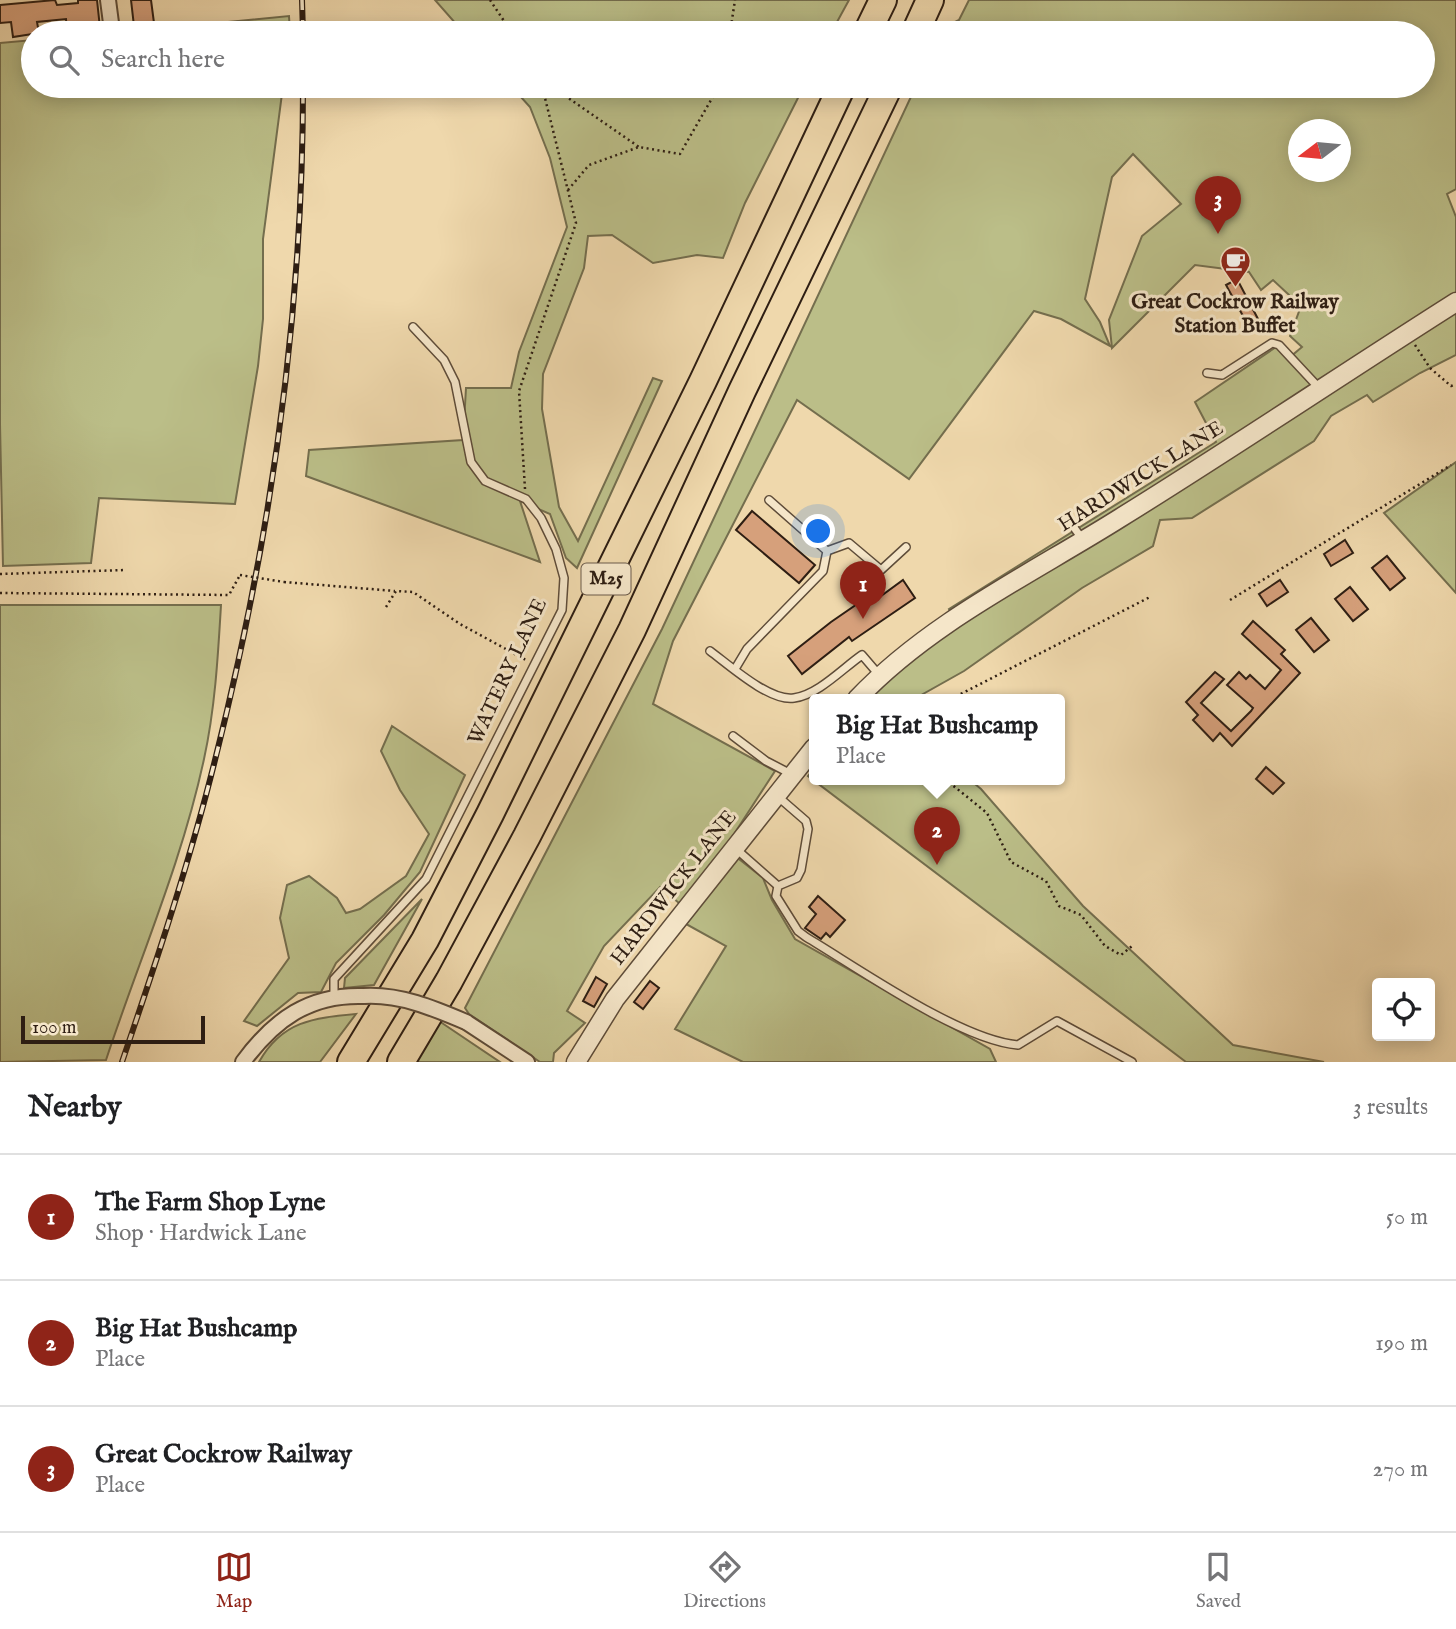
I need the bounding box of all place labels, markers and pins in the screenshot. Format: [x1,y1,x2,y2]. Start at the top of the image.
pin: 3 [1195,176,1241,234]
cafe icon: Great Cockrow Railway Station Buffet [1218,245,1252,289]
place label: Great Cockrow Railway Station Buffet [1131,289,1339,340]
pin: 1 [840,561,886,619]
pin: 2 [914,807,960,865]

